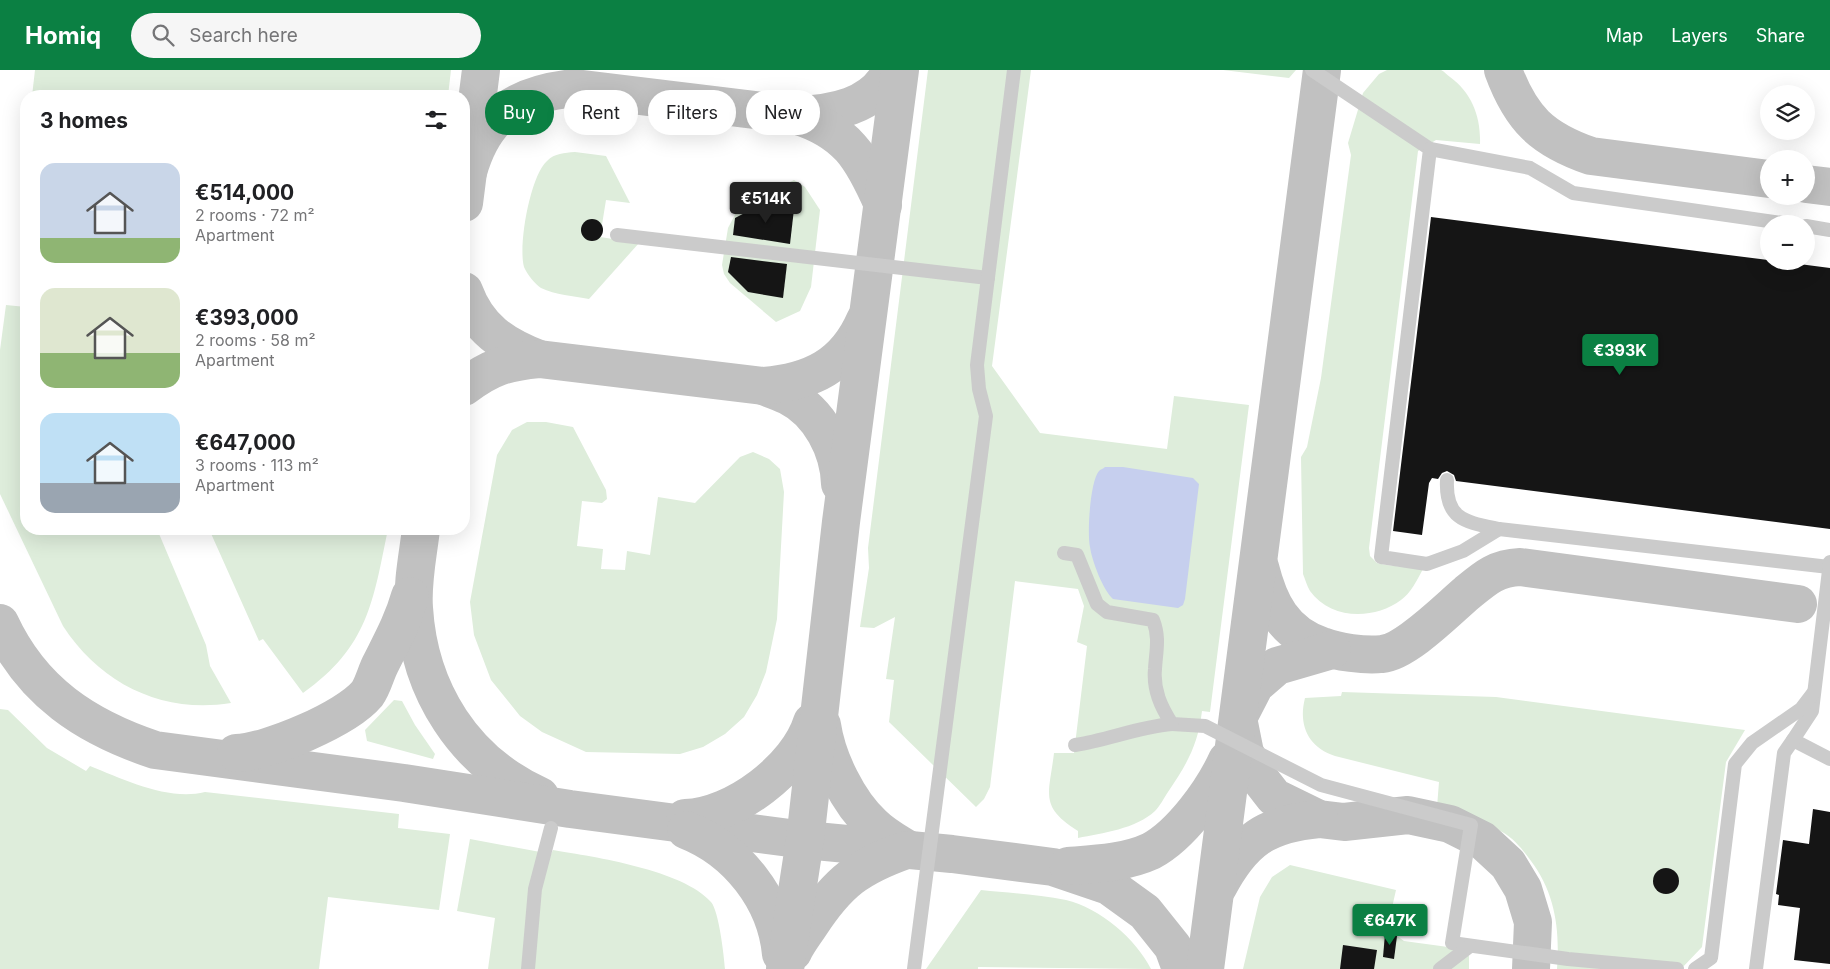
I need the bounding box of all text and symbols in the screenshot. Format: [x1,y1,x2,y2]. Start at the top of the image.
search box [131,13,481,58]
text: Homiq [25,21,101,50]
icon: search [149,21,177,49]
text: Search here [189,24,298,47]
text: Map [1606,25,1643,46]
text: Layers [1671,25,1728,46]
text: Share [1756,25,1805,46]
map controls [1760,85,1815,270]
button: layers [1760,85,1815,140]
chip: Buy [485,90,554,135]
chip: Rent [564,90,638,135]
chip: Filters [648,90,736,135]
chip: New [746,90,820,135]
icon: filters [422,106,450,134]
text: 3 homes [40,108,128,133]
button: + [1760,150,1815,205]
text: €514,000 [195,180,294,205]
pin: €514K [731,182,801,224]
icon: home [80,183,140,243]
text: €514K [741,188,791,208]
text: 2 rooms · 72 m² [195,205,315,225]
button: − [1760,215,1815,270]
text: Apartment [195,225,275,245]
text: €393,000 [195,305,299,330]
icon: home [80,308,140,368]
text: 2 rooms · 58 m² [195,330,315,350]
pin: €393K [1585,334,1655,376]
text: €393K [1593,340,1647,360]
text: Apartment [195,350,275,370]
text: €647,000 [195,430,296,455]
icon: home [80,433,140,493]
text: 3 rooms · 113 m² [195,455,319,475]
text: Apartment [195,475,275,495]
pin: €647K [1355,904,1425,946]
text: €647K [1364,910,1416,930]

